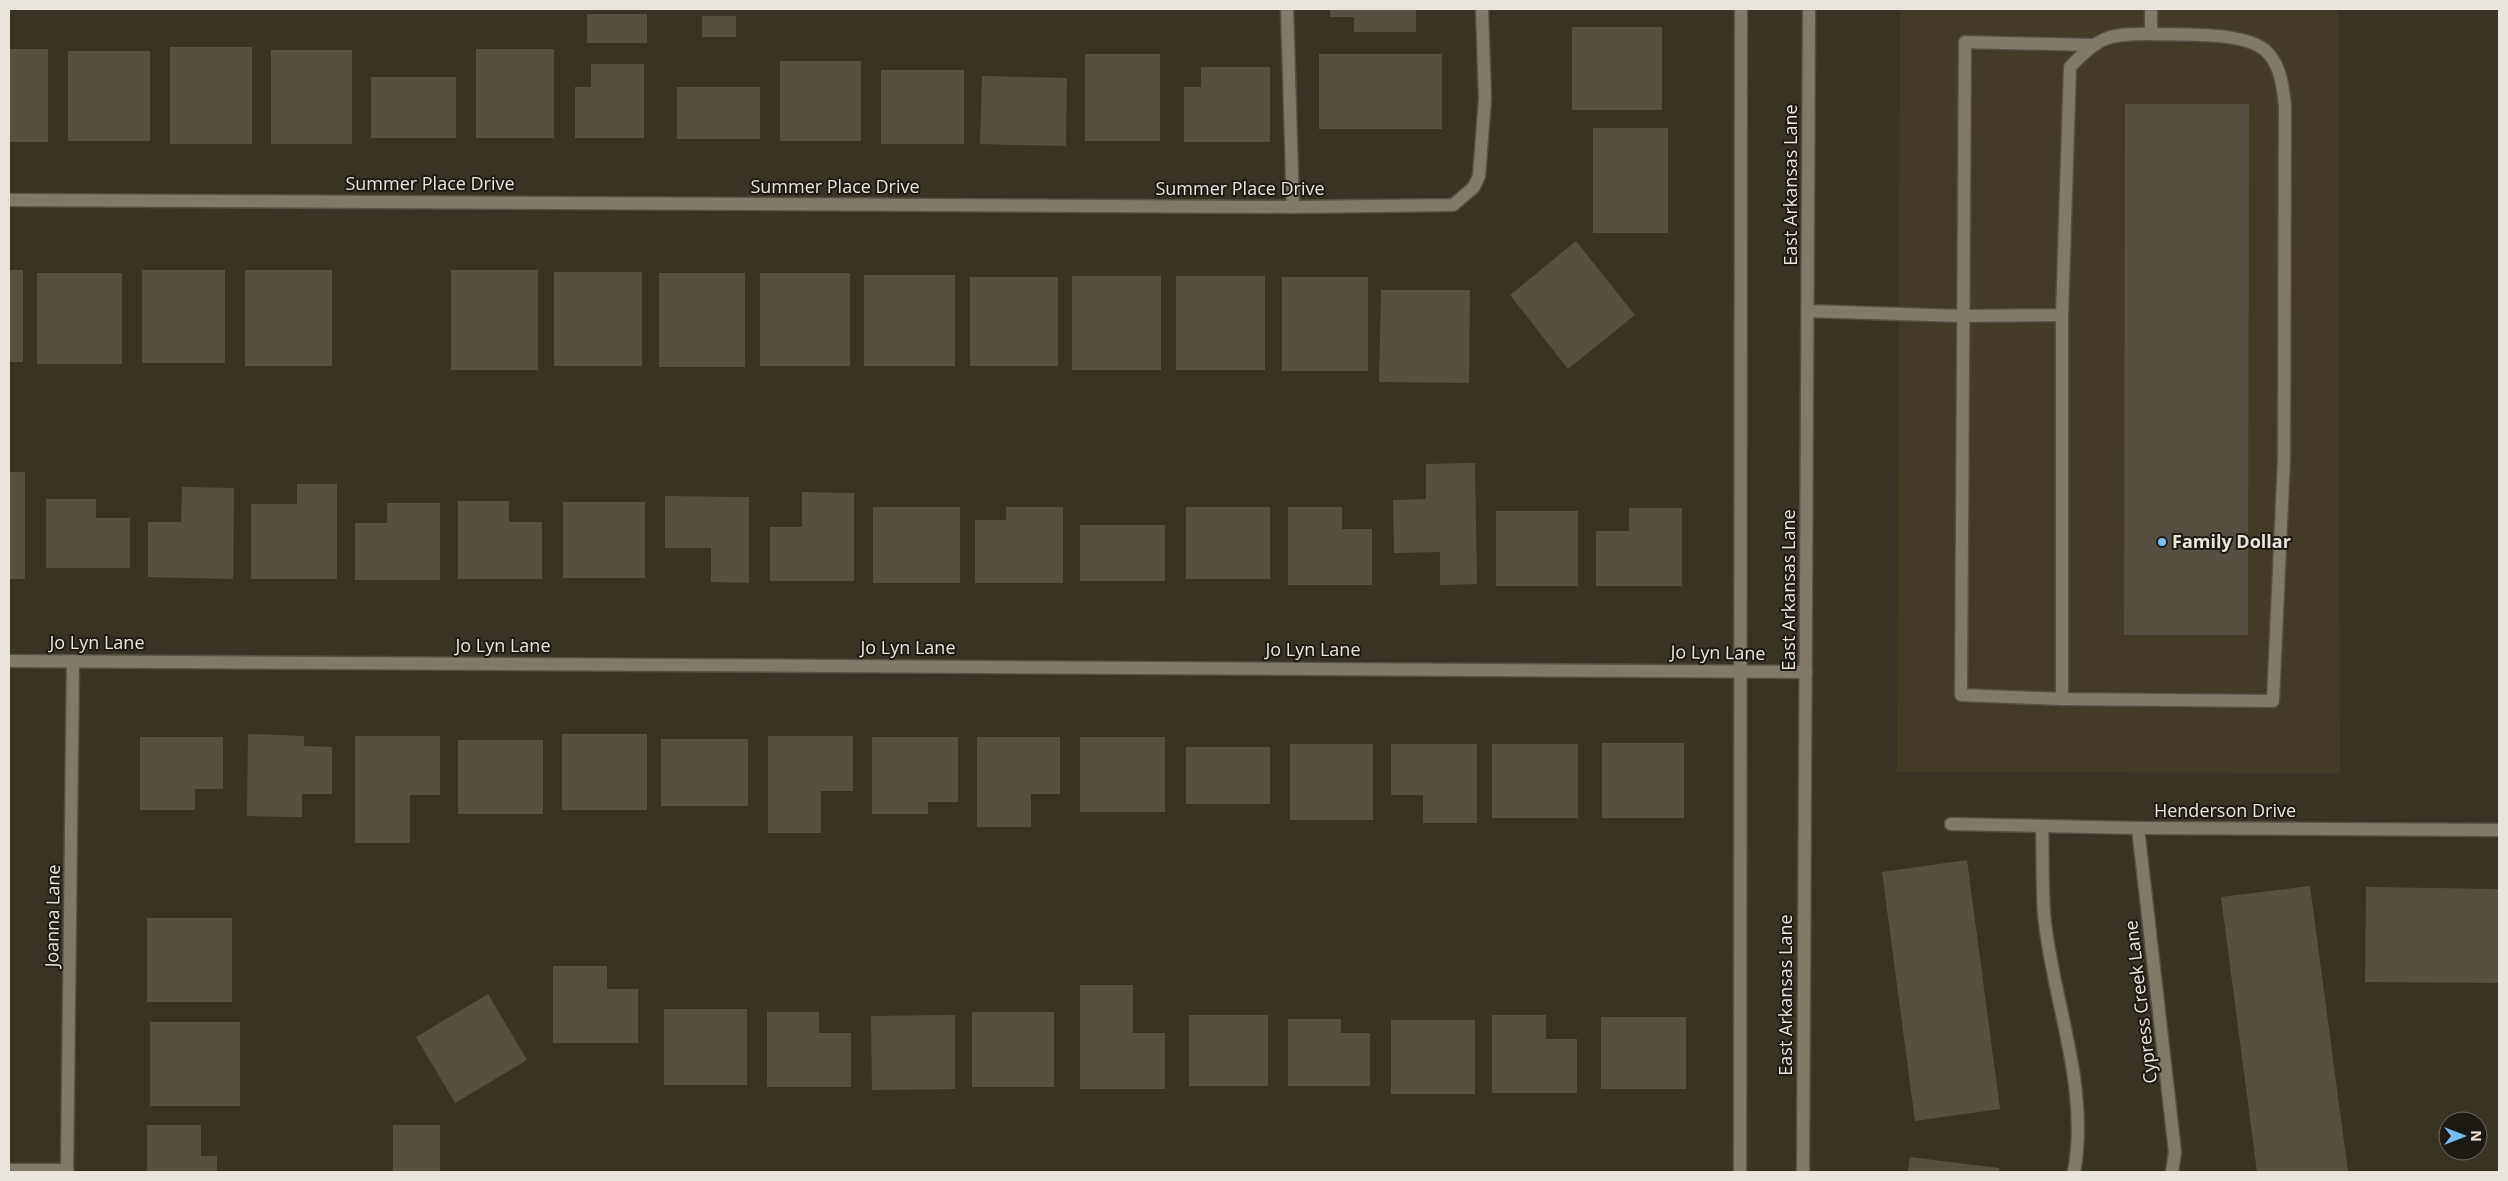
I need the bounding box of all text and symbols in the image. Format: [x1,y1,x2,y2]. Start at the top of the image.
street label: East Arkansas Lane [1778,104,1802,266]
street label: Summer Place Drive [345,171,515,195]
street label: Summer Place Drive [750,174,920,198]
street label: Summer Place Drive [1155,176,1325,200]
street label: East Arkansas Lane [1776,509,1800,671]
place label: Family Dollar [2172,529,2291,553]
marker: Family Dollar [2156,536,2168,548]
street label: Jo Lyn Lane [47,630,145,654]
street label: Jo Lyn Lane [453,633,551,657]
street label: Jo Lyn Lane [858,635,956,659]
street label: Jo Lyn Lane [1263,637,1361,661]
street label: Jo Lyn Lane [1668,639,1766,665]
street label: Henderson Drive [2154,798,2296,822]
street label: Joanna Lane [39,864,65,970]
street label: East Arkansas Lane [1773,914,1797,1076]
street label: Cypress Creek Lane [2118,919,2162,1085]
north arrow [2438,1111,2488,1161]
text: N [2467,1130,2486,1142]

